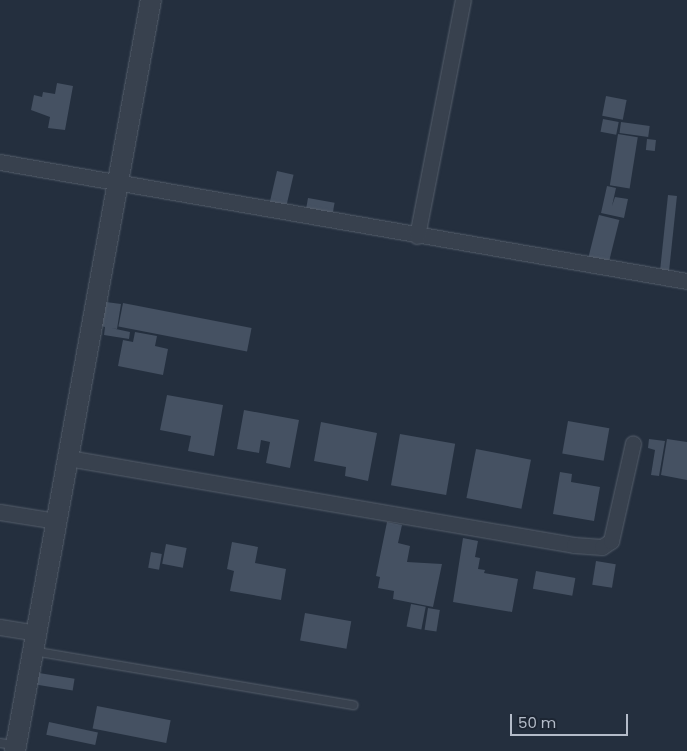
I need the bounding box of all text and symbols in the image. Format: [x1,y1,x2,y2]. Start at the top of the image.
scale bar [512,704,630,736]
text: 50 m [518,712,556,733]

